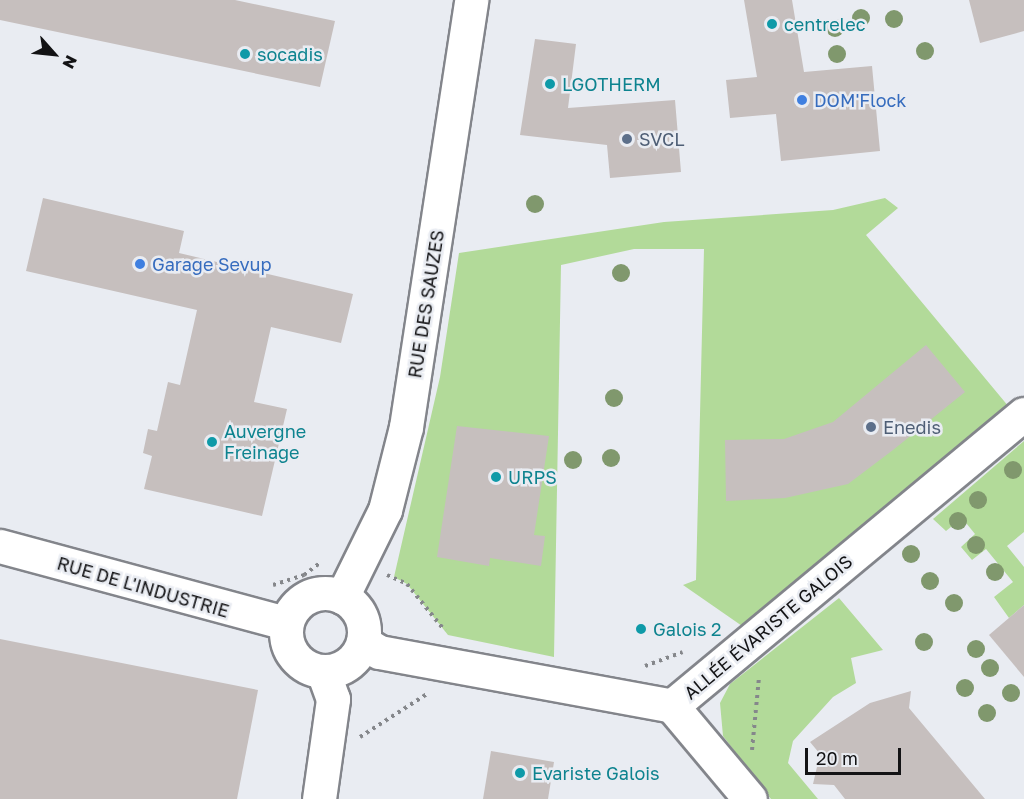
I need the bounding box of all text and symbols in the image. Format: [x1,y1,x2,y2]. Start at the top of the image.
place label: centrelec [784,13,865,35]
marker: centrelec [765,17,779,31]
north arrow [24,24,84,84]
place label: socadis [257,43,323,65]
marker: socadis [238,47,252,61]
text: N [58,52,82,72]
place label: LGOTHERM [562,73,661,95]
marker: LGOTHERM [543,77,557,91]
place label: DOM'Flock [814,89,906,111]
marker: DOM'Flock [795,93,809,107]
place label: SVCL [639,128,684,150]
marker: SVCL [620,132,634,146]
street label: RUE DES SAUZES [404,228,448,380]
place label: Garage Sevup [152,253,272,275]
marker: Garage Sevup [133,257,147,271]
place label: Enedis [883,416,941,438]
marker: Enedis [864,420,878,434]
place label: Auvergne Freinage [224,421,306,464]
marker: Auvergne Freinage [205,435,219,449]
place label: URPS [508,466,557,488]
marker: URPS [489,470,503,484]
street label: ALLÉE ÉVARISTE GALOIS [679,550,857,704]
street label: RUE DE L'INDUSTRIE [55,552,231,622]
place label: Galois 2 [653,618,722,640]
marker: Galois 2 [634,622,648,636]
scale bar [808,736,904,774]
text: 20 m [816,747,858,769]
place label: Evariste Galois [532,762,660,784]
marker: Evariste Galois [513,766,527,780]

